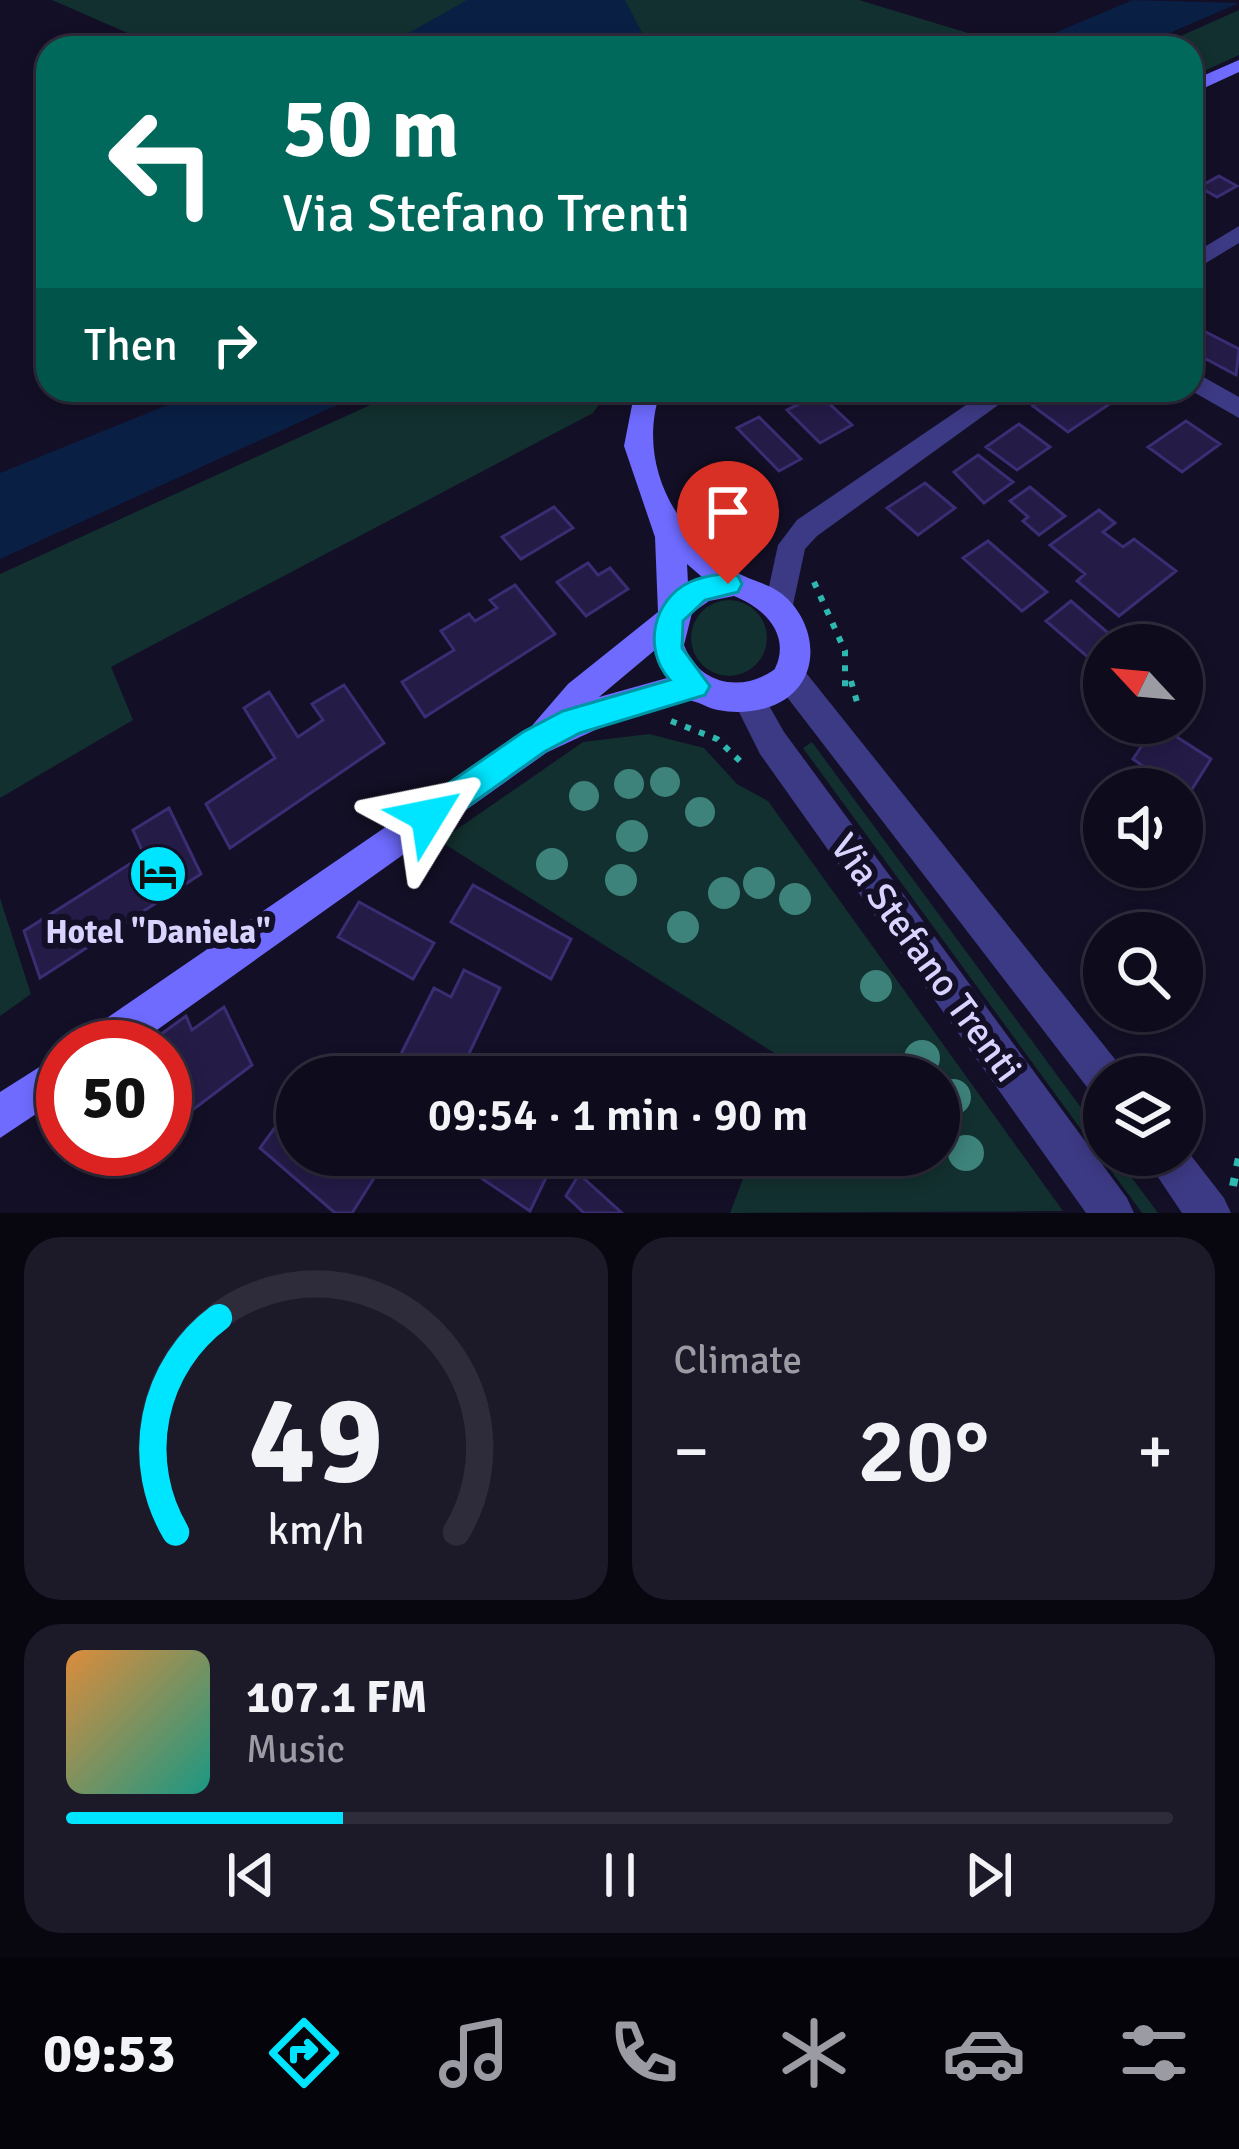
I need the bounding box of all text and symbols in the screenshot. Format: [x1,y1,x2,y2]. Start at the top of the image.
text: 50 m [282,77,459,181]
icon: left [84,84,240,240]
text: Via Stefano Trenti [282,180,690,247]
icon: right [202,312,268,378]
text: Then [84,318,178,373]
pin [677,461,779,584]
icon: arrive [695,479,761,545]
north arrow [1083,624,1203,744]
map controls [1083,624,1203,1176]
position arrow [365,753,491,879]
button: sound [1083,768,1203,888]
street label: Via Stefano Trenti [820,824,1032,1091]
hotel icon: Hotel "Daniela" [127,843,189,905]
place label: Hotel "Daniela" [45,912,271,953]
button: search [1083,912,1203,1032]
speed limit sign: 50 [36,1020,192,1176]
button: layers [1083,1056,1203,1176]
text: 09:54 · 1 min · 90 m [428,1088,808,1143]
text: Climate [674,1336,802,1384]
text: 49 [248,1364,383,1517]
text: 20° [857,1396,989,1507]
text: − [674,1411,709,1492]
text: + [1137,1411,1173,1492]
text: km/h [267,1503,364,1556]
text: 107.1 FM [246,1670,428,1725]
text: Music [246,1725,345,1773]
icon: previous [218,1842,284,1908]
icon: pause [587,1842,653,1908]
icon: next [956,1842,1022,1908]
icon: directions [262,2011,346,2095]
icon: music [432,2011,516,2095]
icon: phone [602,2011,686,2095]
icon: climate [772,2011,856,2095]
icon: car [942,2011,1026,2095]
icon: filters [1112,2011,1196,2095]
text: 09:53 [43,2020,176,2087]

